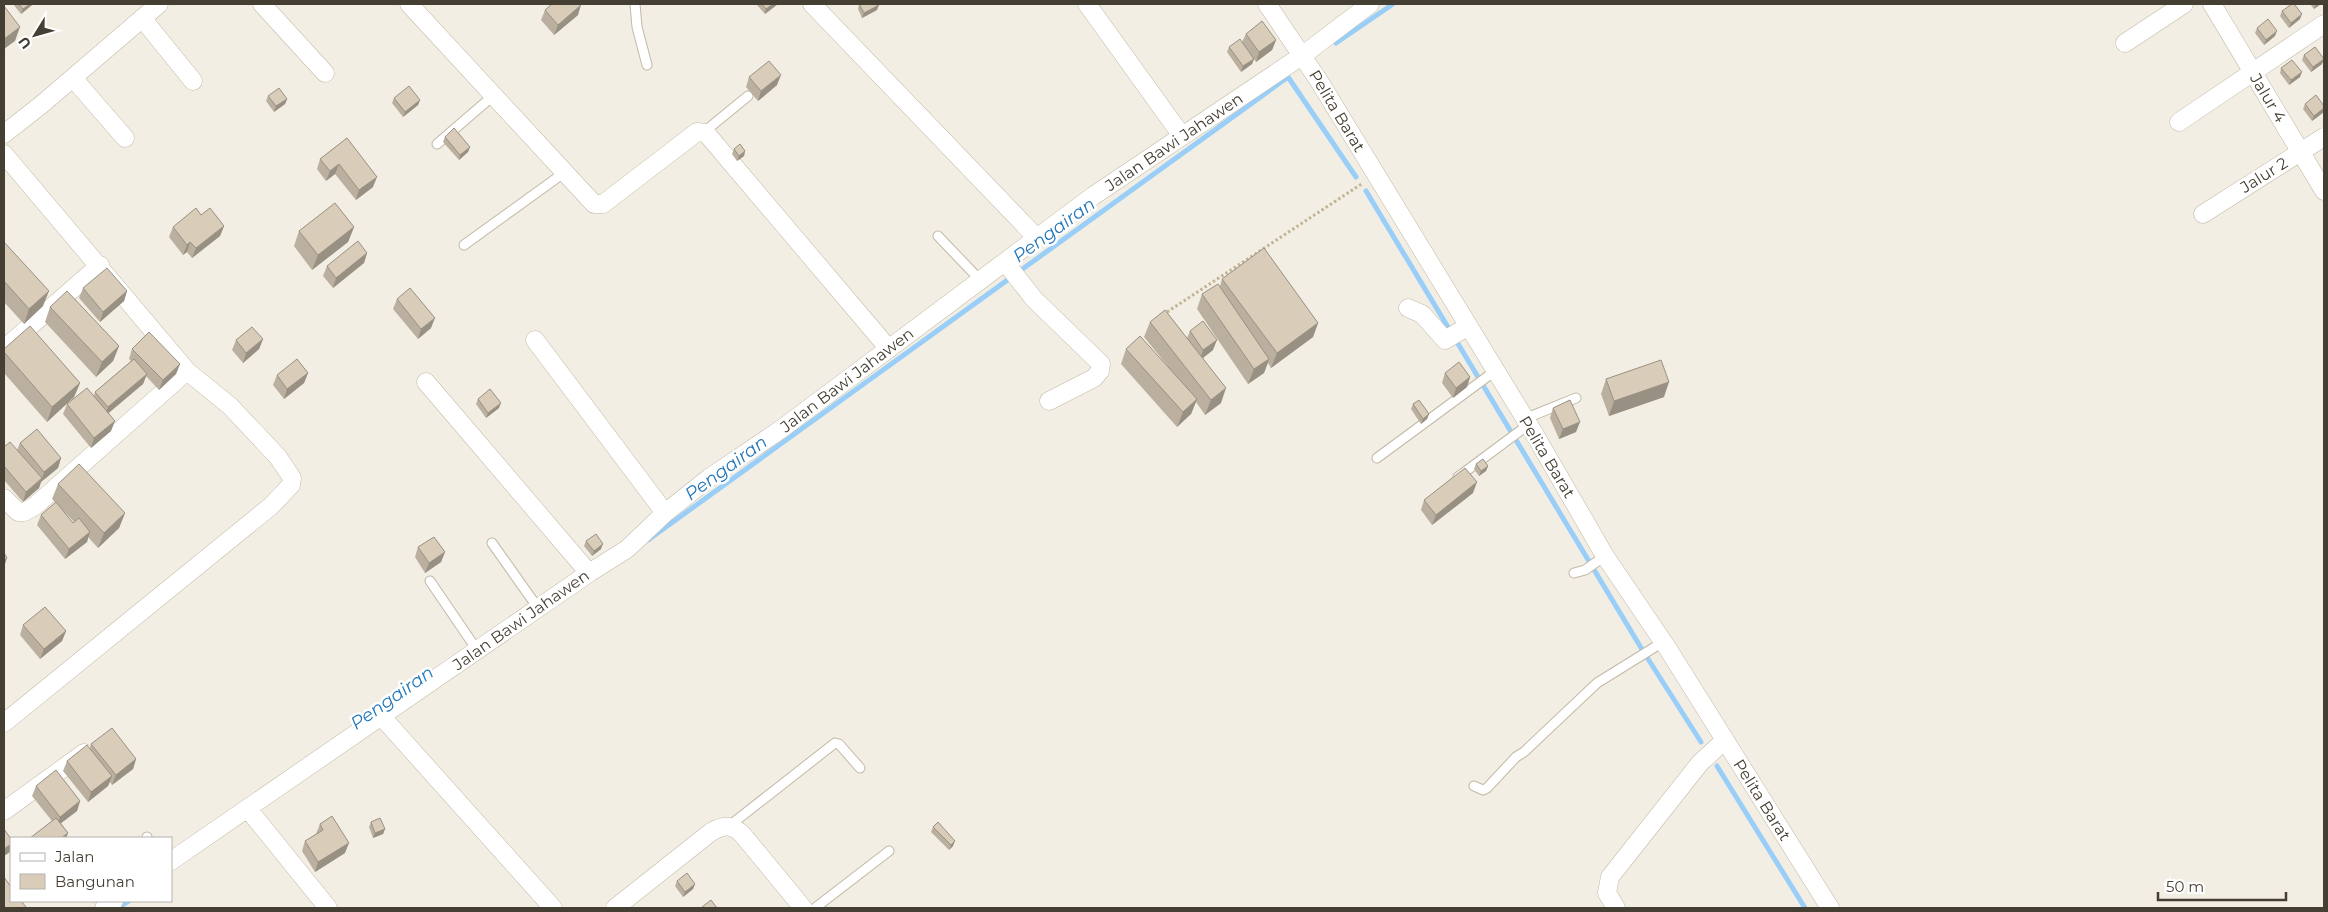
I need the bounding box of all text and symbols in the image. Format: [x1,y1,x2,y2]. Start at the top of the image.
north arrow [10,10,60,60]
text: U [14,33,35,53]
street label: Pelita Barat [1305,66,1369,156]
street label: Jalur 4 [2246,69,2290,126]
street label: Jalan Bawi Jahawen [1101,89,1246,196]
street label: Jalur 2 [2236,153,2291,197]
water label: Pengairan [1009,193,1099,267]
street label: Jalan Bawi Jahawen [776,324,917,437]
street label: Pelita Barat [1515,412,1579,502]
water label: Pengairan [681,431,771,505]
street label: Jalan Bawi Jahawen [448,566,593,675]
water label: Pengairan [346,661,438,735]
street label: Pelita Barat [1729,756,1795,845]
legend [10,837,172,902]
text: Jalan [54,847,94,866]
scale bar [2158,870,2286,902]
text: Bangunan [55,872,135,891]
text: 50 m [2166,877,2204,896]

